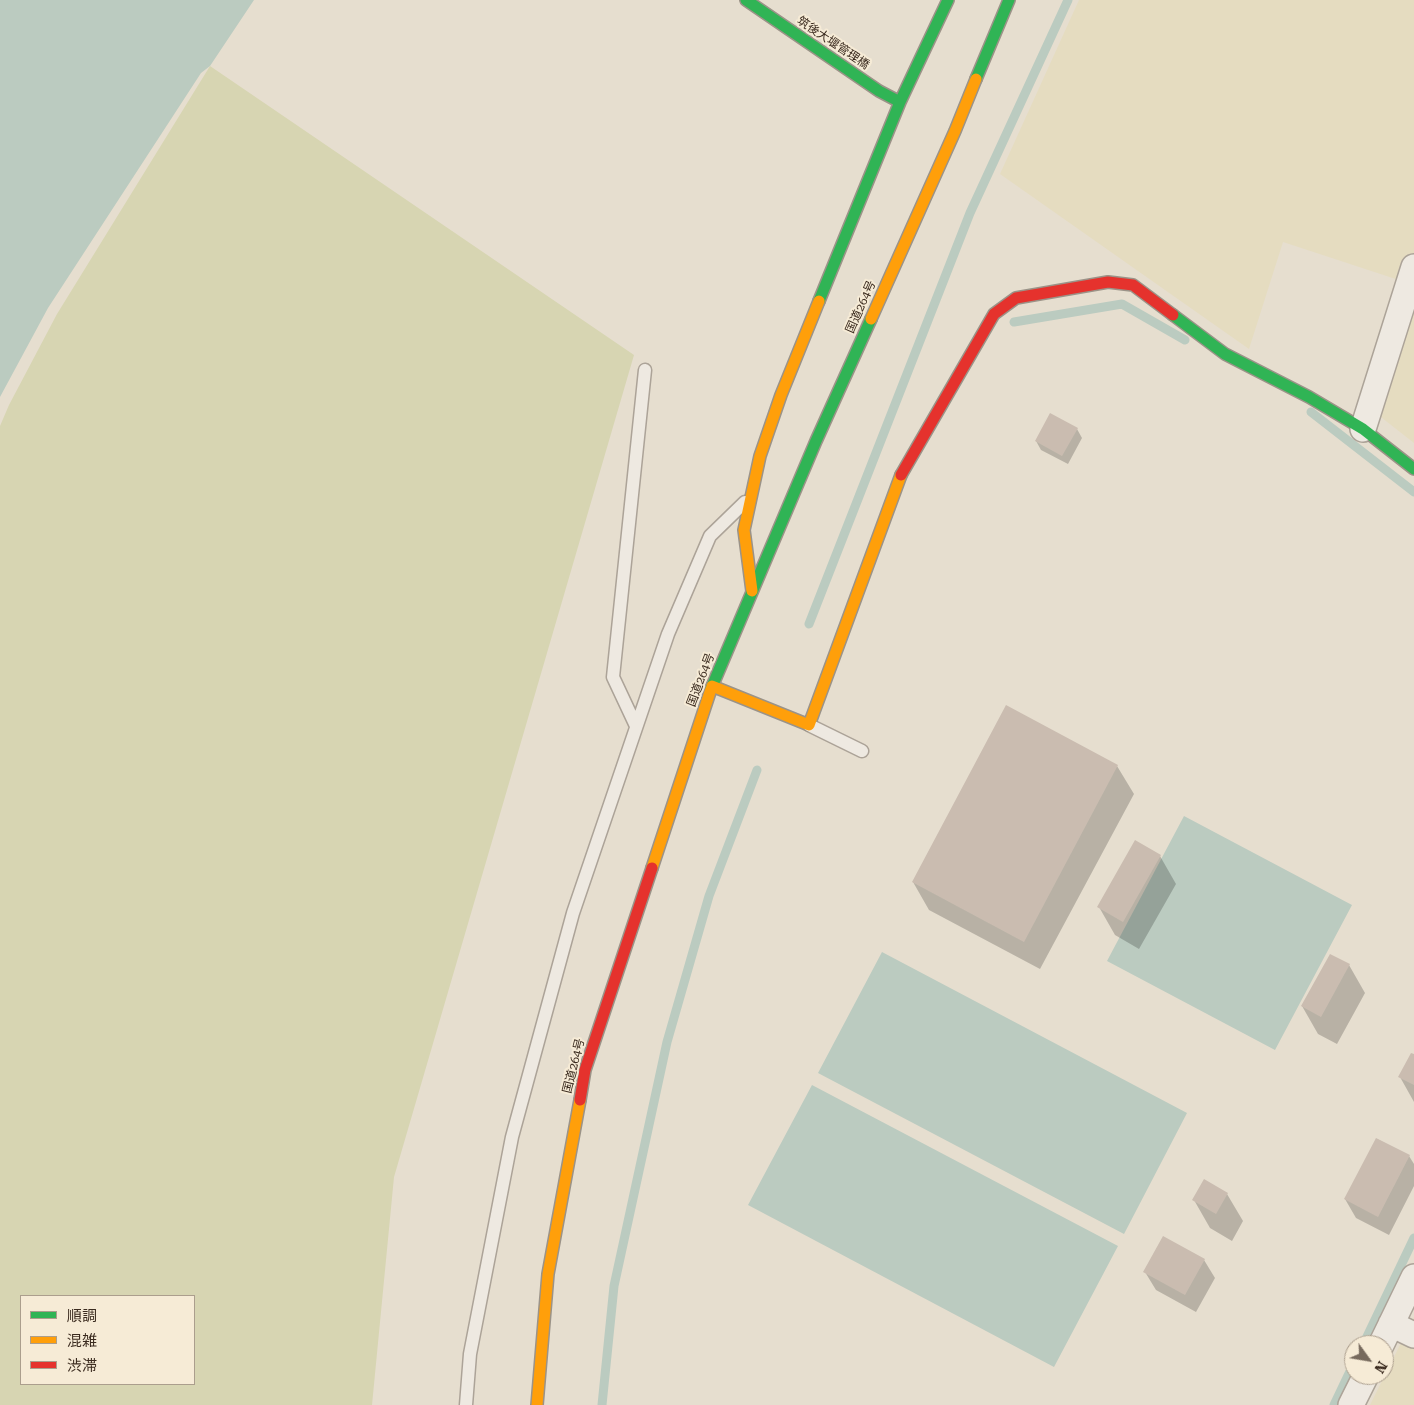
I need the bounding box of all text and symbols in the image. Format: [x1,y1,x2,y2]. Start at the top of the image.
street label: 筑後大堰管理橋 [794,14,872,72]
street label: 国道264号 [843,278,879,336]
street label: 国道264号 [684,651,718,709]
street label: 国道264号 [560,1037,588,1095]
legend [20,1295,195,1385]
text: 順調 [67,1307,97,1325]
text: 混雑 [67,1332,97,1350]
north arrow [1344,1335,1394,1385]
text: 渋滞 [67,1357,97,1375]
text: N [1371,1359,1391,1376]

